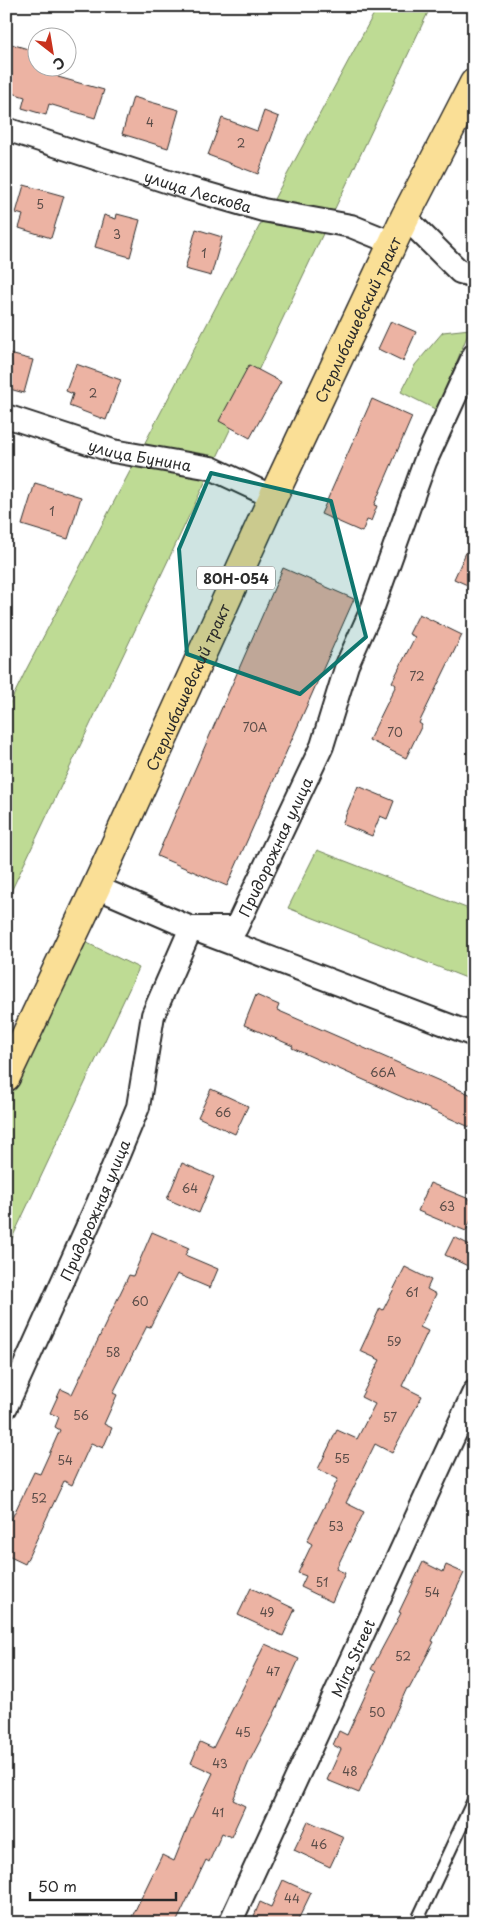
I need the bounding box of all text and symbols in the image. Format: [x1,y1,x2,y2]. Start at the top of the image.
north arrow [28,28,78,78]
text: С [49,52,69,75]
house number: 4 [146,113,154,131]
house number: 2 [237,134,245,152]
street label: улица Лескова [142,163,255,218]
house number: 5 [36,195,44,213]
house number: 3 [113,225,121,243]
street label: Стерлибашевский тракт [308,232,406,406]
house number: 1 [201,244,207,262]
house number: 2 [89,384,97,402]
street label: улица Бунина [86,432,194,476]
house number: 1 [49,502,55,520]
road number: 80Н-054 [197,566,275,590]
street label: Стерлибашевский тракт [139,599,235,774]
house number: 72 [409,667,425,685]
house number: 70А [243,718,267,736]
house number: 70 [387,723,403,741]
street label: Придорожная улица [232,772,318,920]
house number: 66А [370,1063,396,1081]
house number: 66 [215,1103,231,1121]
street label: Придорожная улица [53,1135,135,1284]
house number: 64 [182,1179,198,1197]
house number: 63 [439,1197,455,1215]
house number: 61 [405,1283,419,1301]
house number: 60 [131,1292,149,1310]
house number: 59 [387,1332,401,1350]
house number: 58 [105,1343,121,1361]
house number: 56 [73,1406,89,1424]
house number: 57 [383,1408,397,1426]
house number: 55 [334,1449,350,1467]
house number: 54 [57,1451,73,1469]
house number: 52 [31,1489,47,1507]
house number: 53 [328,1517,344,1535]
house number: 51 [316,1573,328,1591]
house number: 54 [424,1583,440,1601]
house number: 49 [260,1603,274,1621]
street label: Mira Street [324,1615,380,1700]
house number: 52 [395,1647,411,1665]
house number: 47 [266,1662,281,1680]
house number: 50 [369,1703,385,1721]
house number: 45 [235,1723,251,1741]
house number: 43 [212,1754,228,1772]
house number: 48 [342,1762,358,1780]
house number: 41 [212,1803,224,1821]
house number: 46 [311,1835,327,1853]
scale bar [30,1869,176,1901]
text: 50 m [38,1874,77,1897]
house number: 44 [284,1889,300,1907]

